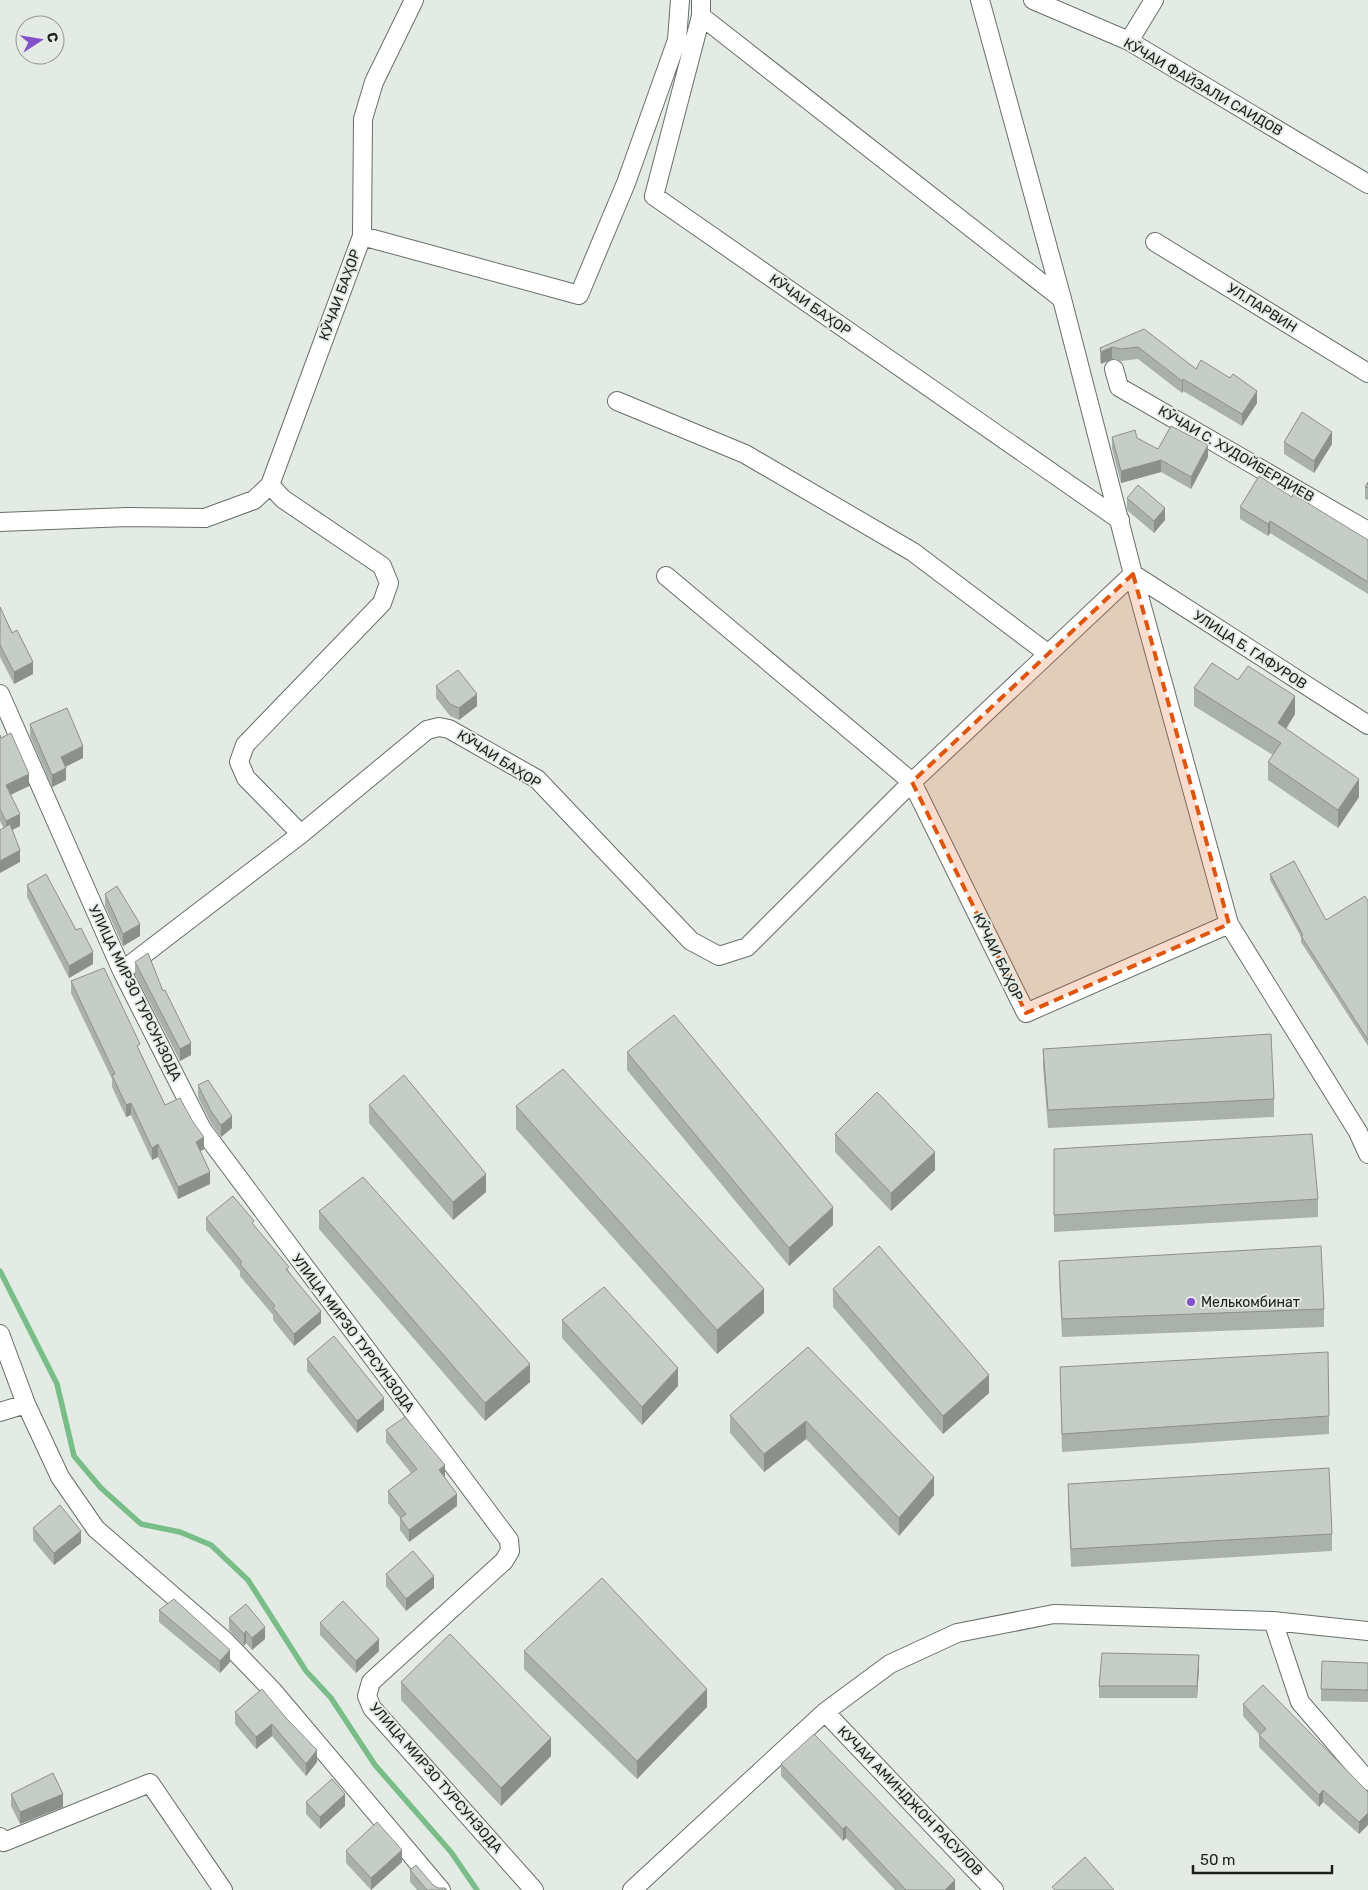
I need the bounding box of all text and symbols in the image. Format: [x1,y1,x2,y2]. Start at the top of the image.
north arrow [15,15,65,65]
text: С [43,31,62,44]
street label: КӮЧАИ ФАЙЗАЛИ САИДОВ [1120,34,1286,140]
street label: КӮЧАИ БАҲОР [316,247,364,343]
street label: КӮЧАИ БАҲОР [766,271,854,339]
street label: УЛ.ПАРВИН [1224,280,1300,336]
street label: КӮЧАИ С. ХУДОЙБЕРДИЕВ [1155,401,1318,506]
street label: УЛИЦА Б. ГАФУРОВ [1190,607,1310,693]
street label: КӮЧАИ БАҲОР [454,726,544,792]
street label: УЛИЦА МИРЗО ТУРСУНЗОДА [85,902,185,1084]
street label: КӮЧАИ БАҲОР [969,910,1027,1004]
street label: УЛИЦА МИРЗО ТУРСУНЗОДА [288,1251,418,1416]
place label: Мелькомбинат [1201,1294,1300,1311]
marker: Мелькомбинат [1185,1296,1197,1308]
street label: УЛИЦА МИРЗО ТУРСУНЗОДА [366,1699,506,1857]
street label: КУЧАИ АМИНДЖОН РАСУЛОВ [834,1723,986,1879]
scale bar [1193,1842,1332,1874]
text: 50 m [1200,1851,1235,1869]

